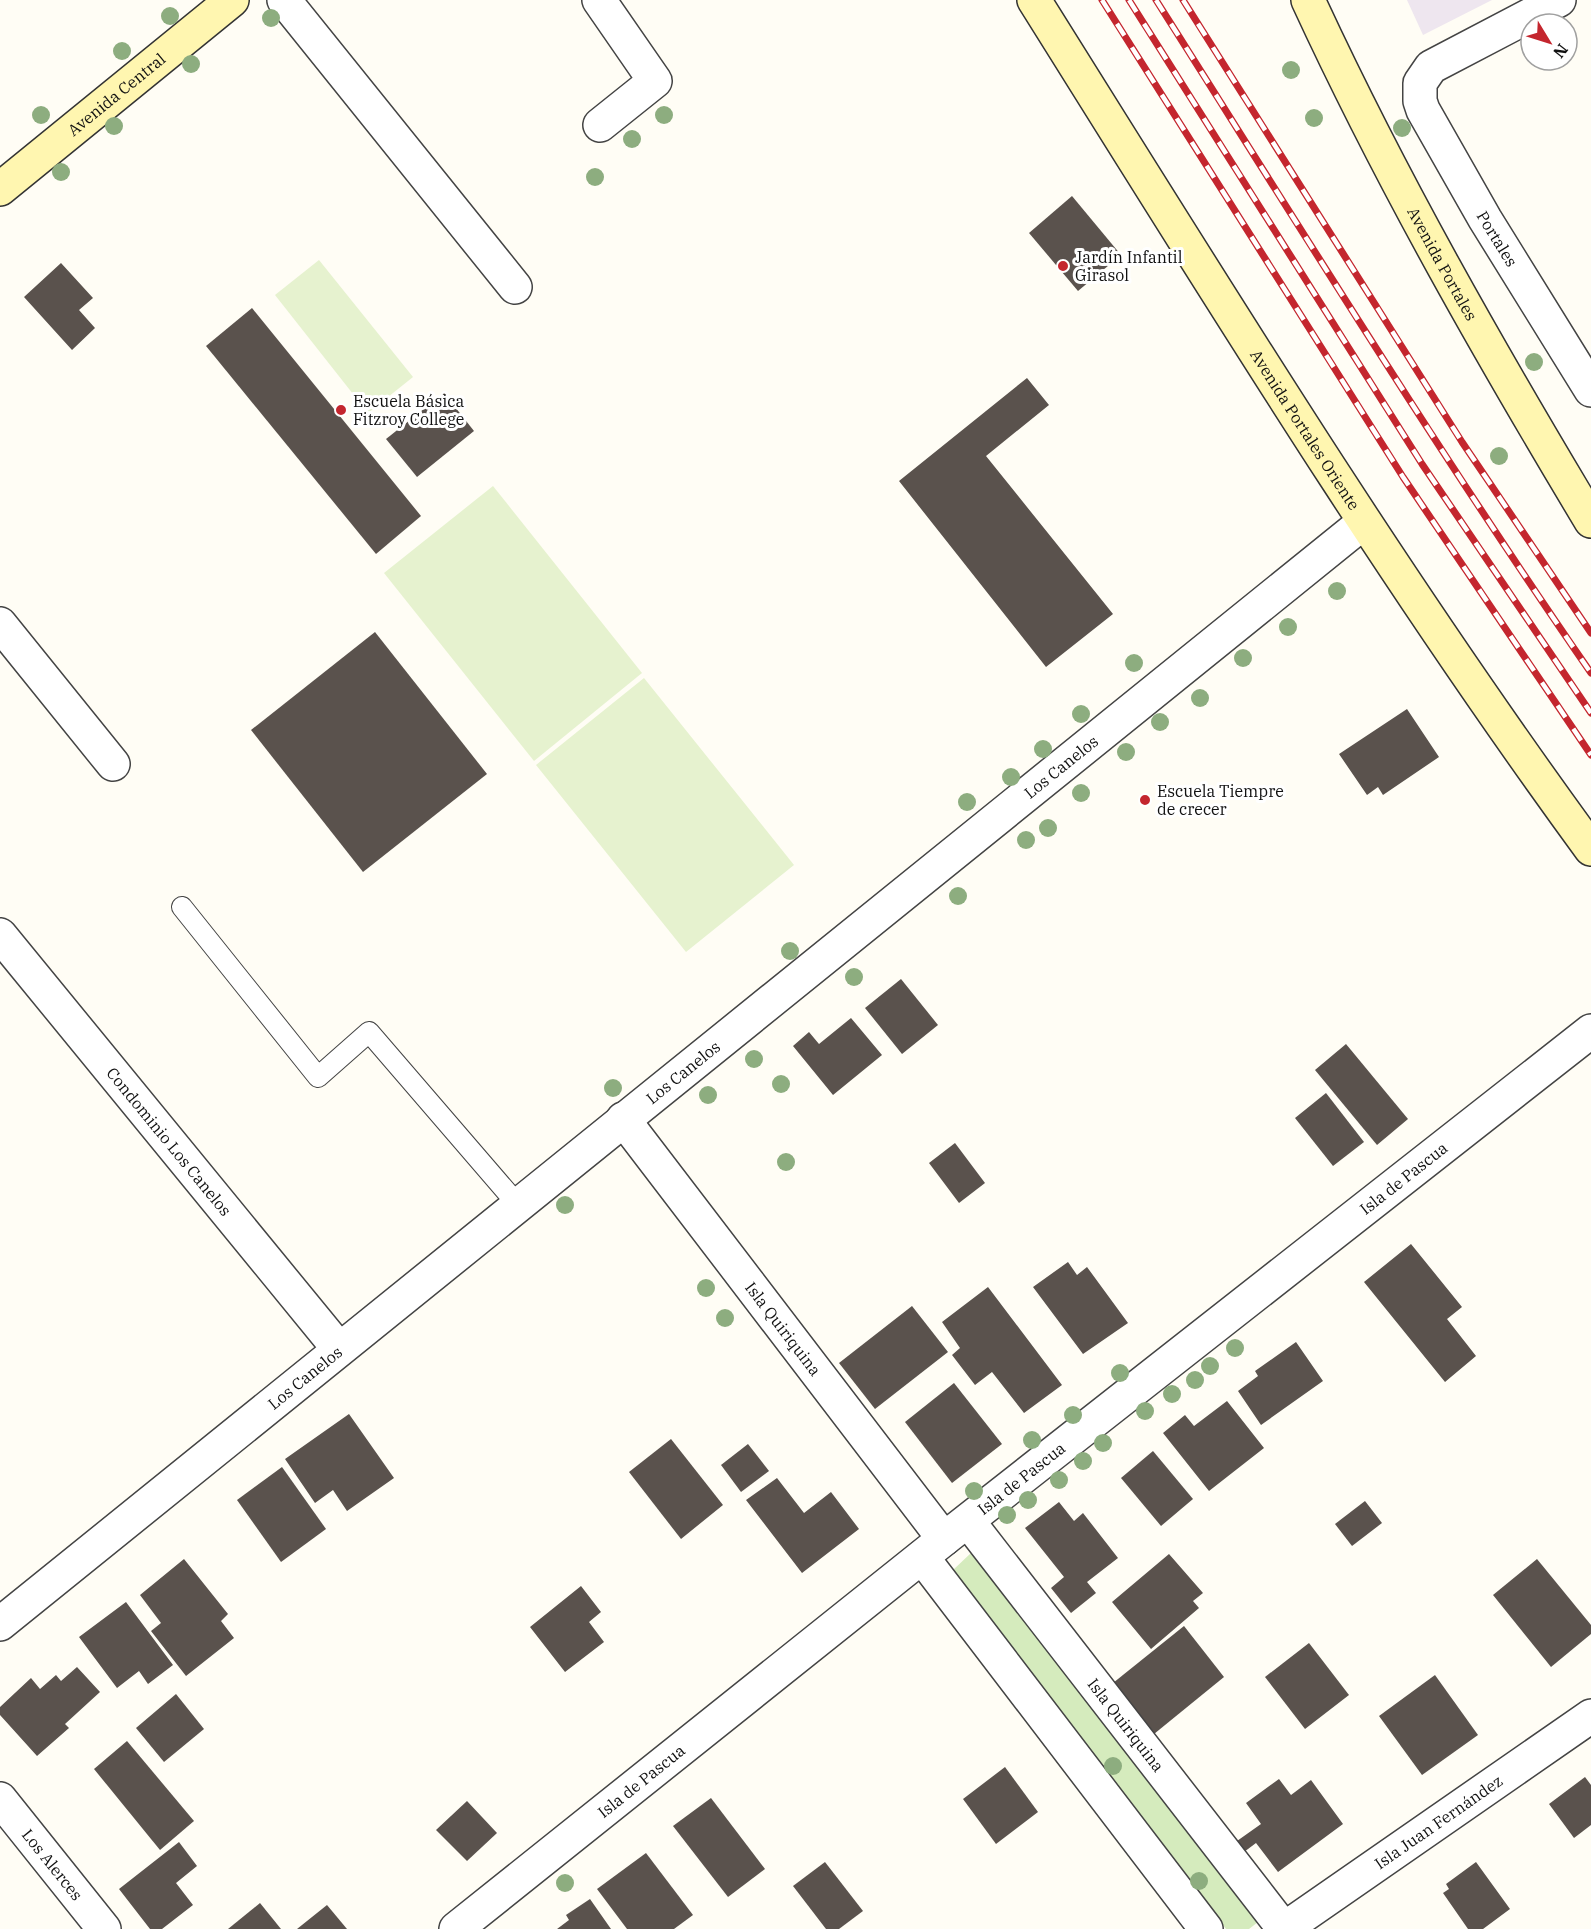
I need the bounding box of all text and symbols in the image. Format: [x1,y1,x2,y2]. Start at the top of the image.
north arrow [1519,12,1579,72]
text: N [1549,40,1573,62]
street label: Avenida Central [63,48,169,140]
street label: Avenida Portales [1403,203,1482,324]
street label: Portales [1473,207,1522,270]
place label: Jardín Infantil Girasol [1075,247,1183,285]
marker: Jardín Infantil Girasol [1056,259,1070,273]
street label: Avenida Portales Oriente [1246,346,1364,514]
place label: Escuela Básica Fitzroy College [353,391,465,429]
marker: Escuela Básica Fitzroy College [334,403,348,417]
street label: Los Canelos [1020,731,1102,803]
place label: Escuela Tiempre de crecer [1157,781,1284,819]
marker: Escuela Tiempre de crecer [1138,793,1152,807]
street label: Los Canelos [642,1036,724,1108]
street label: Condominio Los Canelos [102,1063,236,1220]
street label: Isla de Pascua [1356,1137,1452,1219]
street label: Isla Quiriquina [741,1278,826,1380]
street label: Los Canelos [264,1342,346,1414]
street label: Isla de Pascua [973,1438,1069,1519]
street label: Isla Quiriquina [1084,1674,1169,1776]
street label: Isla de Pascua [594,1740,689,1822]
street label: Isla Juan Fernández [1371,1771,1506,1873]
street label: Los Alerces [18,1825,87,1904]

